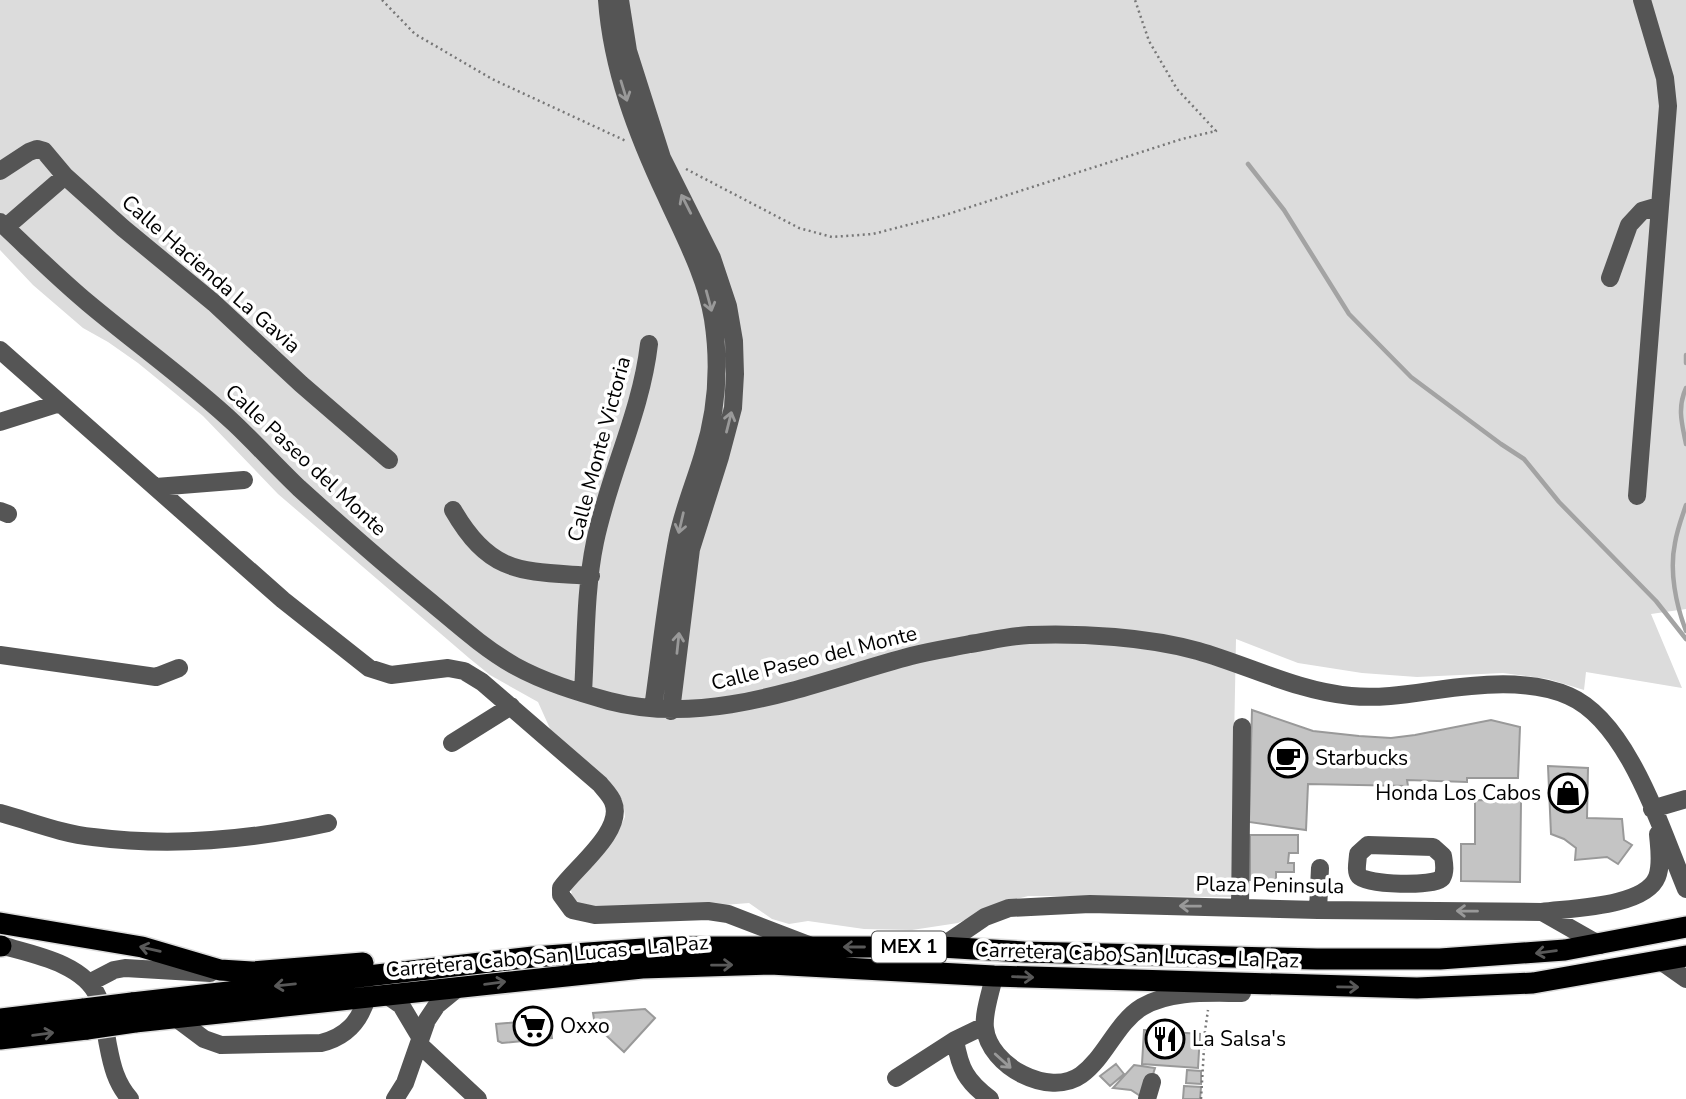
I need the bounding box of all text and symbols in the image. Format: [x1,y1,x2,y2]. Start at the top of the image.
one-way arrow [618,79,631,101]
street label: Calle Hacienda La Gavia [116,189,306,359]
one-way arrow [678,194,692,215]
one-way arrow [703,290,716,312]
street label: Calle Monte Victoria [561,353,637,545]
street label: Calle Paseo del Monte [219,378,393,542]
one-way arrow [723,411,736,434]
one-way arrow [674,511,687,534]
street label: Calle Paseo del Monte [708,619,920,697]
one-way arrow [672,632,685,655]
cafe icon: Starbucks [1267,737,1309,779]
place label: Starbucks [1315,744,1408,772]
shop icon: Honda Los Cabos [1547,772,1589,814]
place label: Honda Los Cabos [1375,779,1541,807]
street label: Plaza Peninsula [1195,870,1345,900]
one-way arrow [1179,899,1202,913]
one-way arrow [1455,904,1478,918]
street label: Carretera Cabo San Lucas - La Paz [384,928,710,984]
road number: MEX 1 [872,931,946,962]
street label: Carretera Cabo San Lucas - La Paz [975,935,1300,975]
one-way arrow [843,940,866,954]
one-way arrow [139,942,162,956]
one-way arrow [1536,946,1558,959]
one-way arrow [710,958,733,972]
one-way arrow [1011,970,1034,983]
one-way arrow [483,976,506,989]
one-way arrow [275,979,297,992]
one-way arrow [1336,980,1359,993]
supermarket icon: Oxxo [512,1005,554,1047]
place label: Oxxo [560,1012,610,1040]
restaurant icon: La Salsa's [1144,1018,1186,1060]
place label: La Salsa's [1192,1025,1286,1053]
one-way arrow [32,1027,54,1040]
one-way arrow [994,1053,1012,1069]

